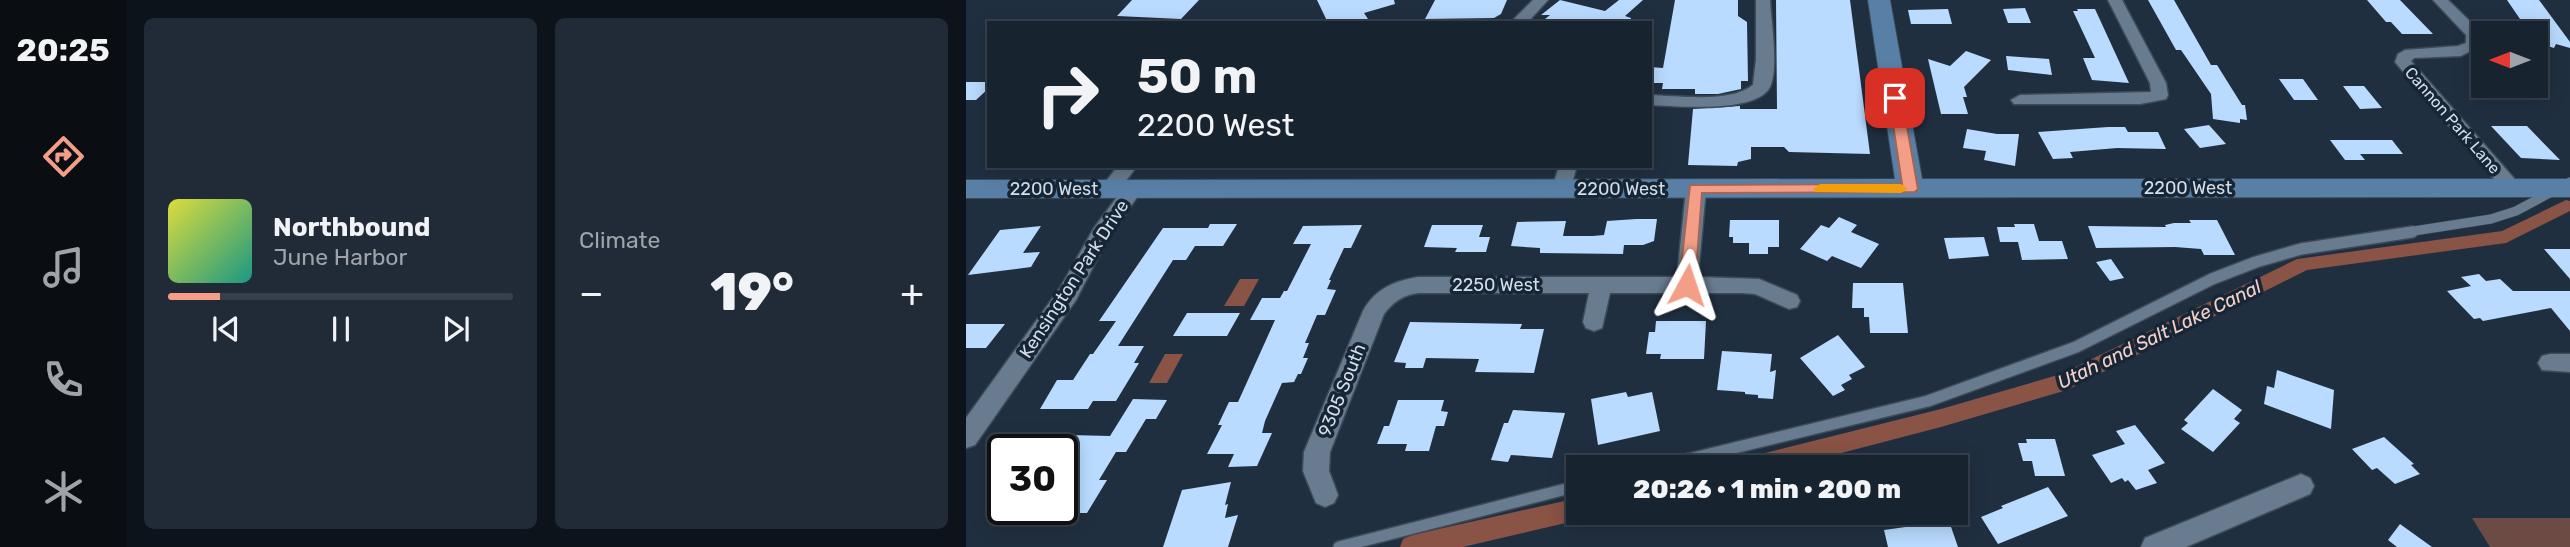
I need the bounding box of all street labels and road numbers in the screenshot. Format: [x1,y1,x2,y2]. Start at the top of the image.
street label: Cannon Park Lane [2401,63,2504,178]
street label: 2200 West [2144,177,2232,199]
street label: 2200 West [1010,178,1098,200]
street label: 2200 West [1577,178,1665,200]
street label: Kensington Park Drive [1015,196,1133,362]
street label: 2250 West [1452,274,1540,296]
street label: 9305 South [1313,340,1371,440]

